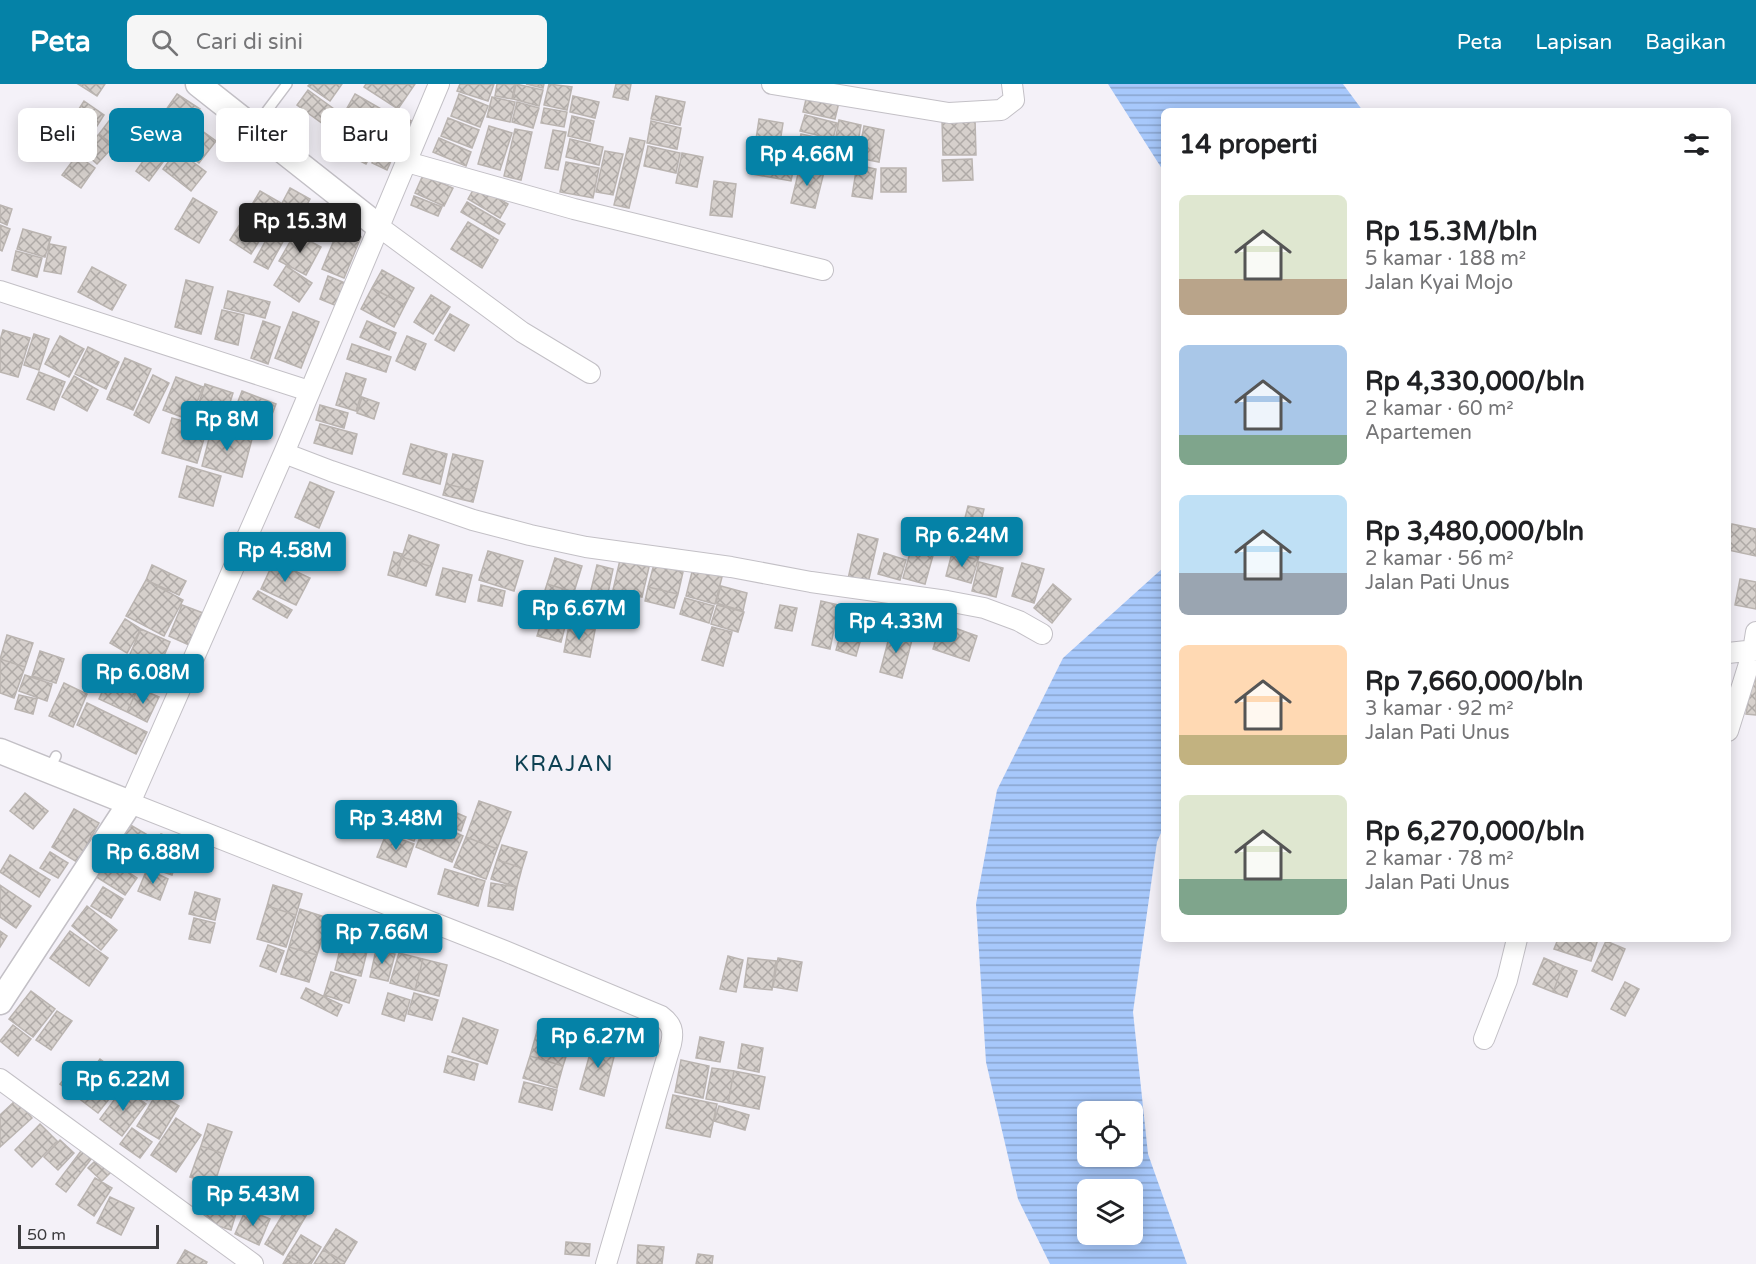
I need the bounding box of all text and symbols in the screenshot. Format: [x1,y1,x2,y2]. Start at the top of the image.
search box [127,15,547,69]
text: Peta [30,25,91,59]
icon: search [148,26,181,59]
text: Cari di sini [196,29,303,55]
text: Peta [1457,30,1502,55]
text: Lapisan [1535,30,1612,55]
text: Bagikan [1645,30,1726,55]
chip: Beli [18,108,97,162]
chip: Sewa [109,108,204,162]
chip: Filter [216,108,309,162]
chip: Baru [321,108,410,162]
icon: filters [1680,128,1713,161]
text: 14 properti [1179,129,1318,160]
pin: Rp 4.66M [745,136,869,187]
text: Rp 4.66M [760,143,854,167]
pin: Rp 15.3M [238,203,362,254]
text: Rp 15.3M [253,210,347,234]
text: Rp 15.3M/bln [1365,216,1538,247]
icon: home [1227,219,1299,291]
text: 5 kamar · 188 m² [1365,247,1526,271]
text: Jalan Kyai Mojo [1365,271,1513,295]
text: Rp 4,330,000/bln [1365,366,1585,397]
icon: home [1227,369,1299,441]
text: 2 kamar · 60 m² [1365,397,1514,421]
pin: Rp 8M [185,401,269,452]
text: Rp 8M [195,408,259,432]
text: Apartemen [1365,421,1472,445]
text: Rp 3,480,000/bln [1365,516,1584,547]
pin: Rp 6.24M [900,517,1024,568]
icon: home [1227,519,1299,591]
text: Rp 6.24M [915,524,1009,548]
pin: Rp 4.58M [223,532,347,583]
text: Rp 4.58M [238,539,332,563]
text: 2 kamar · 56 m² [1365,547,1514,571]
text: Jalan Pati Unus [1365,571,1510,595]
pin: Rp 6.67M [517,590,641,641]
text: Rp 6.67M [532,597,626,621]
pin: Rp 4.33M [834,603,958,654]
text: Rp 4.33M [849,610,943,634]
pin: Rp 6.08M [81,654,205,705]
text: Rp 6.08M [96,661,190,685]
text: Rp 7,660,000/bln [1365,666,1583,697]
icon: home [1227,669,1299,741]
text: 3 kamar · 92 m² [1365,697,1514,721]
text: Jalan Pati Unus [1365,721,1510,745]
district label: KRAJAN [514,751,614,777]
pin: Rp 3.48M [334,800,458,851]
text: Rp 3.48M [349,807,443,831]
text: Rp 6,270,000/bln [1365,816,1585,847]
icon: home [1227,819,1299,891]
pin: Rp 6.88M [91,834,215,885]
text: Rp 6.88M [106,841,200,865]
text: 2 kamar · 78 m² [1365,847,1514,871]
text: Jalan Pati Unus [1365,871,1510,895]
pin: Rp 7.66M [320,914,444,965]
text: Rp 7.66M [335,921,429,945]
pin: Rp 6.27M [536,1018,660,1069]
text: Rp 6.27M [551,1025,645,1049]
pin: Rp 6.22M [61,1061,185,1112]
text: Rp 6.22M [76,1068,170,1092]
map controls [1077,1101,1143,1245]
button: locate [1077,1101,1143,1167]
pin: Rp 5.43M [191,1176,315,1227]
button: layers [1077,1179,1143,1245]
text: Rp 5.43M [206,1183,300,1207]
scale bar [18,1222,159,1250]
text: 50 m [27,1225,66,1245]

